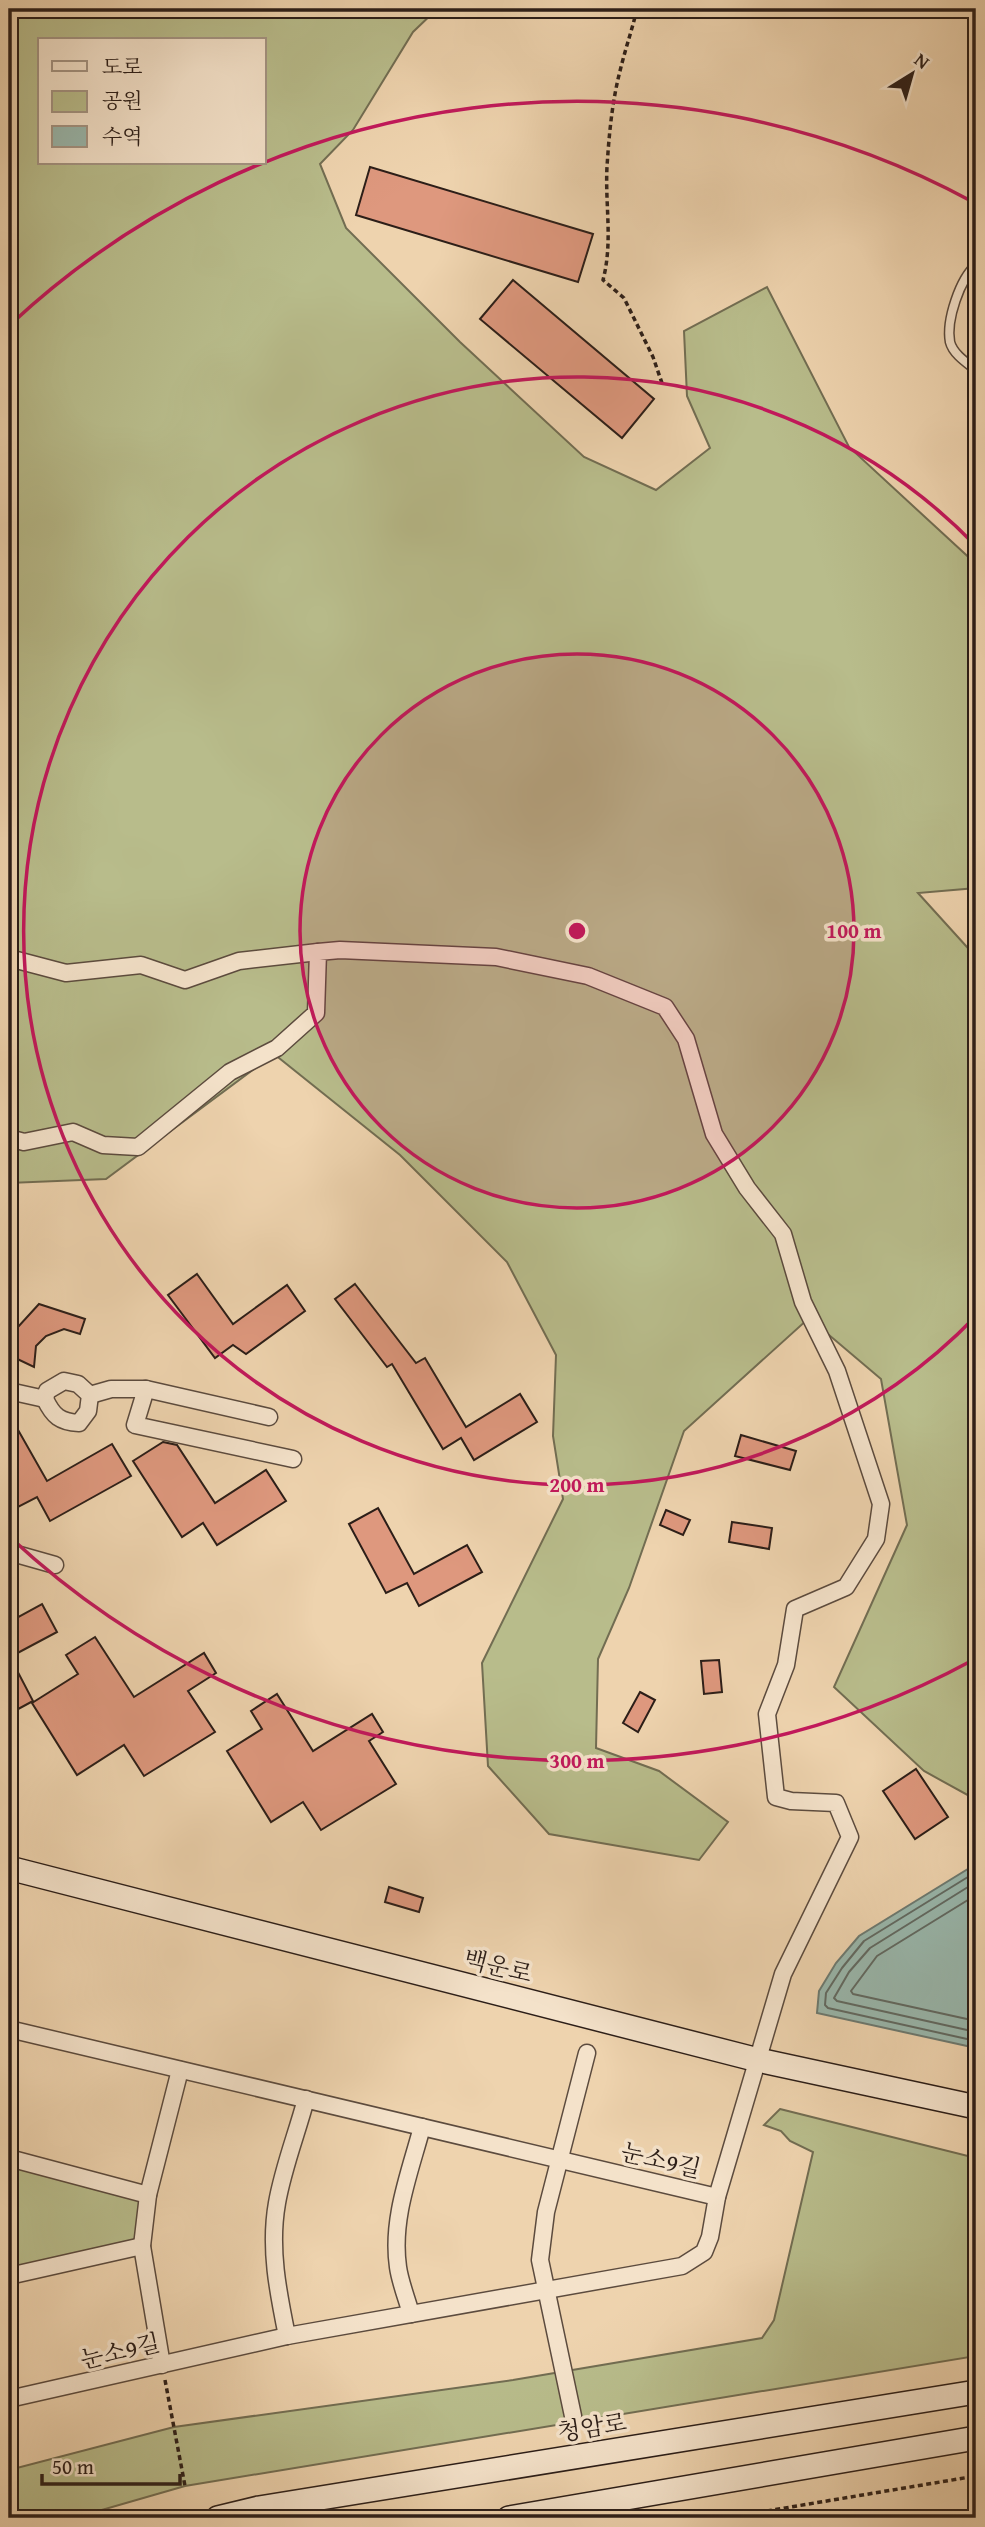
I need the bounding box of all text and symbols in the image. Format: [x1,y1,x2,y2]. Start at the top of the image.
legend [38,38,266,164]
north arrow [876,38,946,108]
text: N [909,45,936,76]
text: 도로 [102,51,143,82]
text: 공원 [102,85,143,116]
text: 수역 [102,121,143,152]
text: 100 m [826,915,882,946]
centre of rings [565,919,589,943]
text: 200 m [549,1469,605,1500]
text: 300 m [549,1745,605,1776]
street label: 백운로 [460,1941,536,1991]
street label: 눈소9길 [618,2134,704,2186]
street label: 눈소9길 [77,2325,163,2377]
street label: 청암로 [555,2404,629,2450]
scale bar [42,2443,180,2487]
text: 50 m [52,2451,94,2482]

